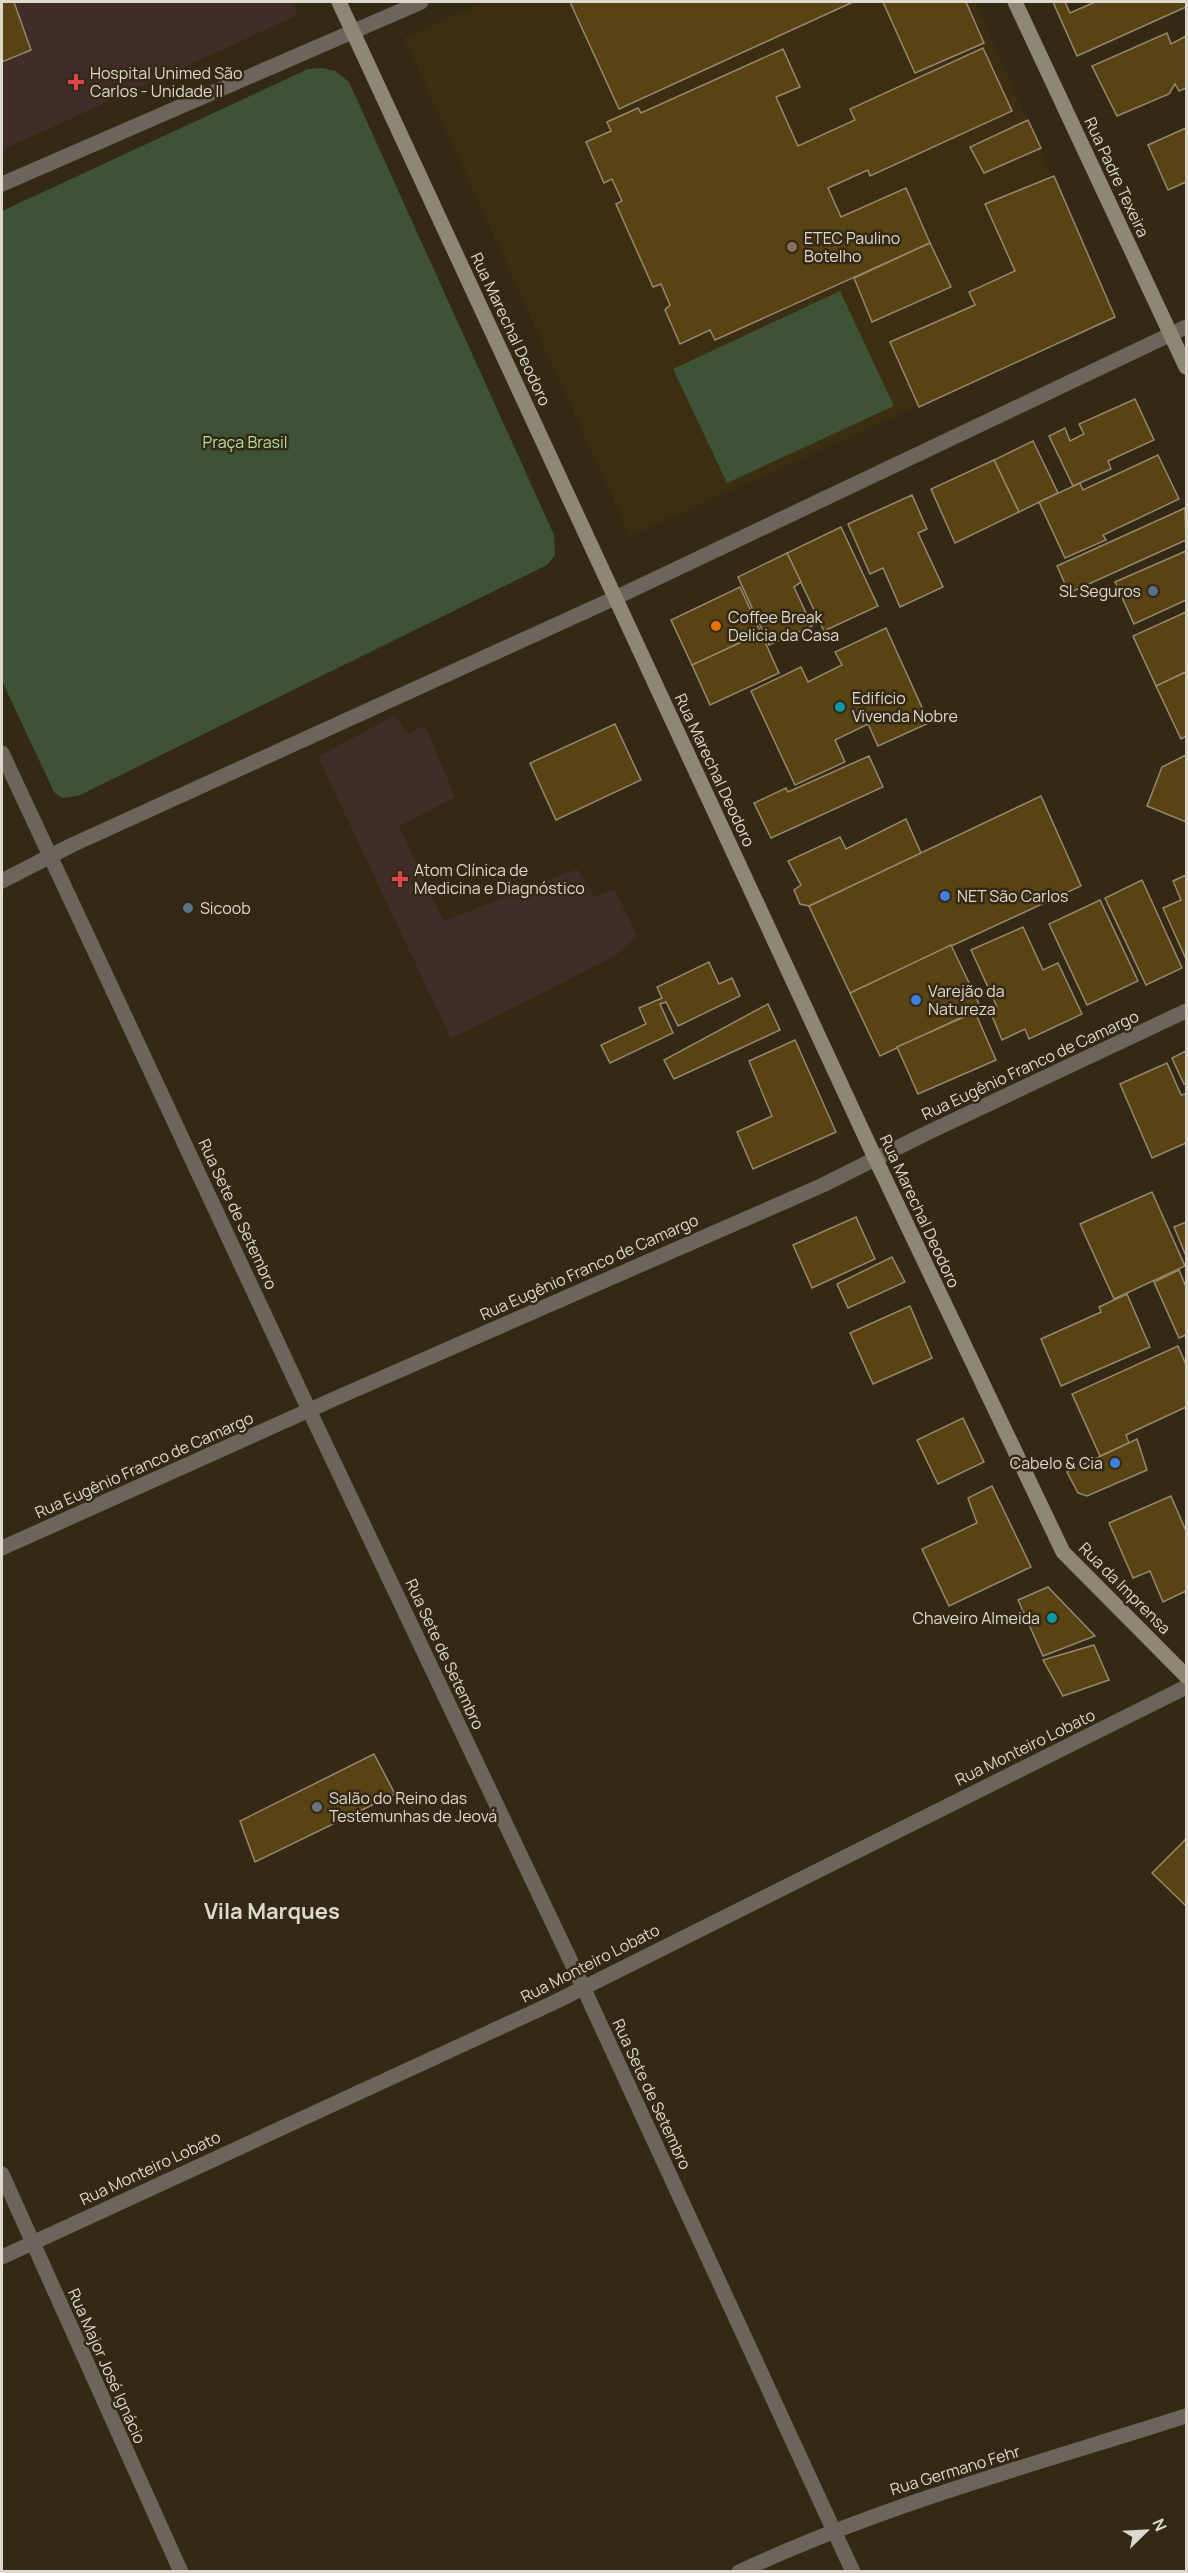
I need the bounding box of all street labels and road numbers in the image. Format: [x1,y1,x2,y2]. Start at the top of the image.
street label: Rua Padre Texeira [1079,113,1155,241]
street label: Rua Marechal Deodoro [466,249,556,409]
street label: Rua Marechal Deodoro [670,690,760,850]
street label: Rua Eugênio Franco de Camargo [918,1005,1142,1125]
street label: Rua Marechal Deodoro [875,1131,965,1291]
street label: Rua Sete de Setembro [193,1135,283,1293]
street label: Rua Eugênio Franco de Camargo [476,1209,702,1325]
street label: Rua Eugênio Franco de Camargo [31,1407,257,1523]
street label: Rua da Imprensa [1074,1537,1176,1639]
street label: Rua Sete de Setembro [400,1575,490,1733]
street label: Rua Monteiro Lobato [951,1704,1099,1790]
street label: Rua Monteiro Lobato [517,1918,663,2008]
street label: Rua Sete de Setembro [607,2015,697,2173]
street label: Rua Monteiro Lobato [76,2126,224,2210]
street label: Rua Major José Ignácio [63,2285,151,2447]
street label: Rua Germano Fehr [887,2440,1023,2500]

